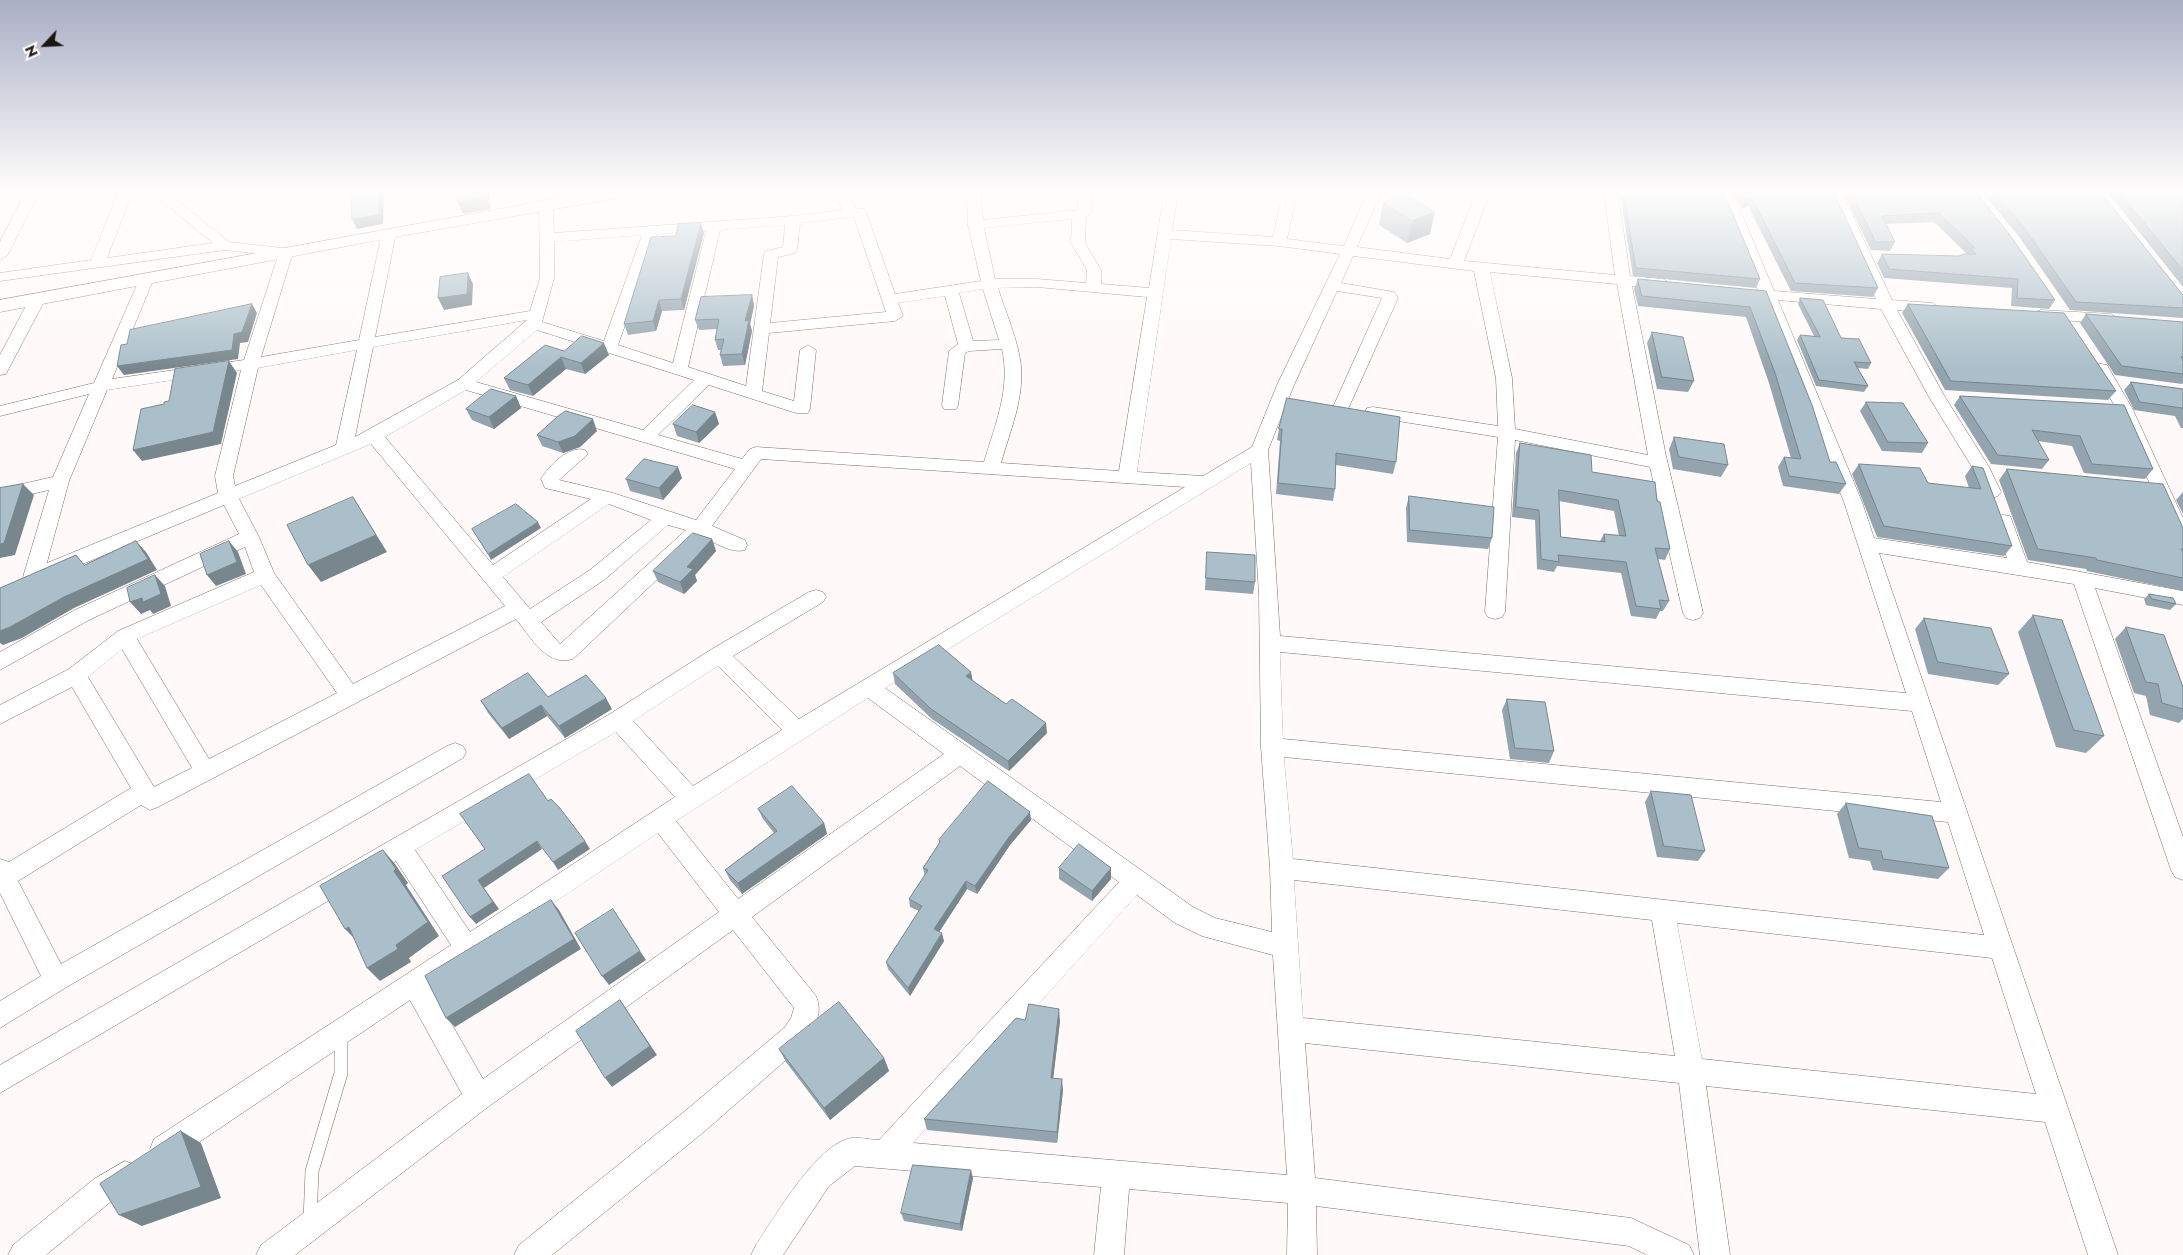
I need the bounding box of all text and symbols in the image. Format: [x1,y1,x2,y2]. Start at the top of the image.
north arrow [20,20,70,70]
text: N [20,42,43,61]

